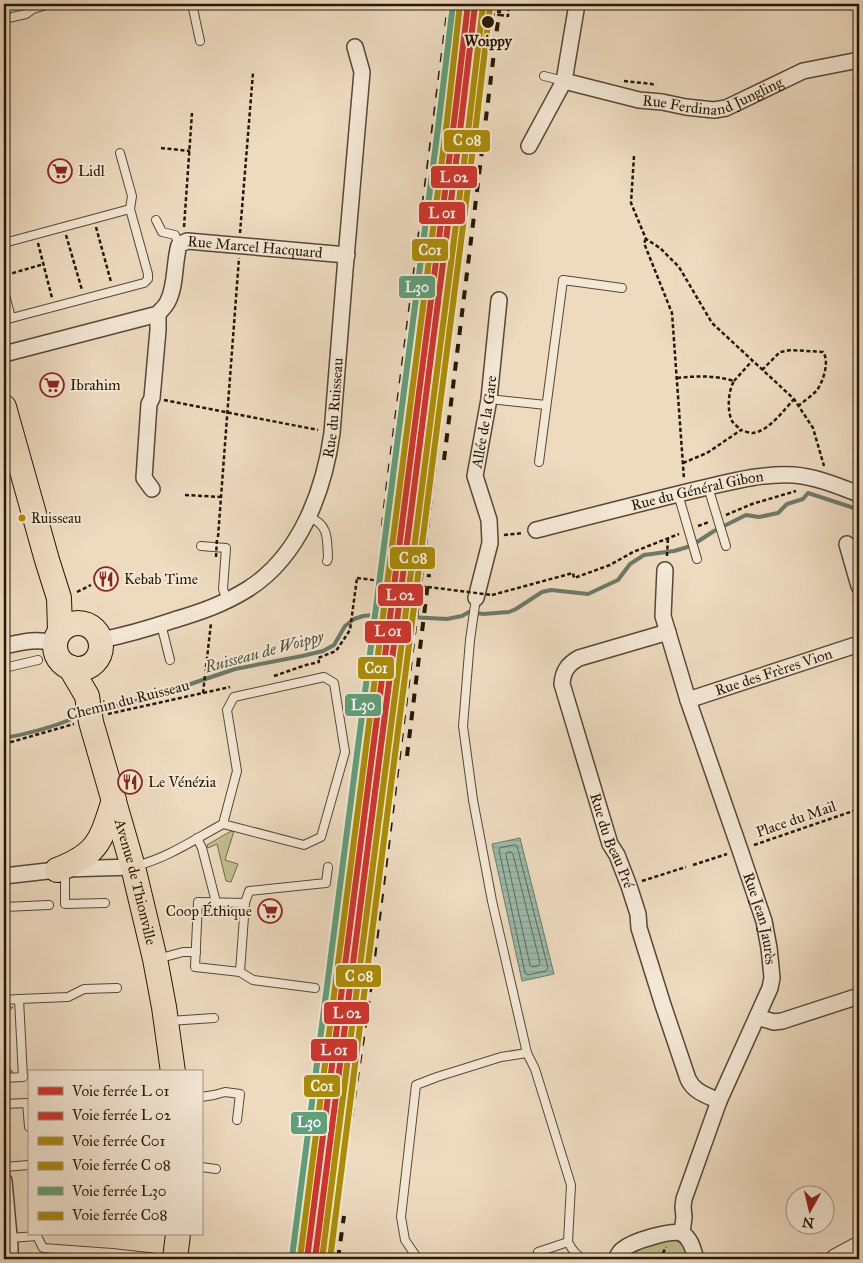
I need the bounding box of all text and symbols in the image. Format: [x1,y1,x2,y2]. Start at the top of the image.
marker: Woippy [480,14,496,30]
place label: Woippy [464,32,513,51]
street label: Rue Ferdinand Jungling [642,73,787,119]
line badge: C 08 [443,129,491,153]
text: C 08 [453,132,481,149]
supermarket icon: Lidl [47,158,73,184]
place label: Lidl [78,162,106,180]
line badge: L 02 [430,165,478,189]
text: L 02 [440,169,469,186]
line badge: L 01 [418,201,466,225]
text: L 01 [429,205,456,222]
street label: Rue Marcel Hacquard [187,232,324,262]
line badge: C01 [411,238,449,262]
text: C01 [418,242,442,259]
line badge: L30 [398,275,436,299]
text: L30 [405,279,429,297]
street label: Rue du Ruisseau [319,357,347,460]
supermarket icon: Ibrahim [39,372,65,398]
street label: Allée de la Gare [467,375,500,471]
place label: Ibrahim [70,376,121,394]
street label: Rue du Général Gibon [629,467,765,514]
place label: Ruisseau [31,510,82,527]
marker: Ruisseau [17,513,27,523]
line badge: C 08 [389,546,436,570]
text: C 08 [399,550,427,567]
restaurant icon: Kebab Time [93,566,119,592]
place label: Kebab Time [124,570,198,588]
line badge: L 02 [377,583,424,607]
text: L 02 [386,587,415,604]
line badge: L 01 [364,620,412,644]
text: L 01 [375,623,402,640]
water label: Ruisseau de Woippy [202,626,327,678]
street label: Rue des Frères Vion [713,644,835,700]
line badge: C01 [357,656,395,680]
text: C01 [364,660,388,677]
street label: Chemin du Ruisseau [65,676,191,724]
line badge: L30 [344,693,382,717]
text: L30 [351,697,375,715]
restaurant icon: Le Vénézia [117,769,143,795]
place label: Le Vénézia [148,773,217,791]
street label: Rue du Beau Pré [586,791,638,892]
street label: Place du Mail [754,797,839,841]
street label: Avenue de Thionville [110,816,160,947]
street label: Rue Jean Jaurès [739,870,780,965]
supermarket icon: Coop Éthique [257,898,283,924]
place label: Coop Éthique [166,901,252,921]
line badge: C 08 [335,964,382,988]
text: C 08 [345,968,373,985]
line badge: L 02 [323,1001,370,1025]
text: L 02 [333,1005,362,1022]
line badge: L 01 [310,1038,358,1062]
text: L 01 [321,1042,348,1059]
legend [28,1070,202,1236]
line badge: C01 [303,1074,341,1098]
text: C01 [310,1078,334,1095]
text: Voie ferrée L 01 [71,1082,170,1100]
text: Voie ferrée L 02 [71,1106,172,1124]
line badge: L30 [290,1111,328,1135]
text: L30 [297,1114,321,1132]
text: Voie ferrée C01 [71,1132,165,1150]
text: Voie ferrée C 08 [71,1156,171,1174]
text: Voie ferrée L30 [71,1182,166,1200]
north arrow [786,1186,836,1236]
text: Voie ferrée C08 [71,1206,168,1224]
text: N [801,1213,815,1232]

